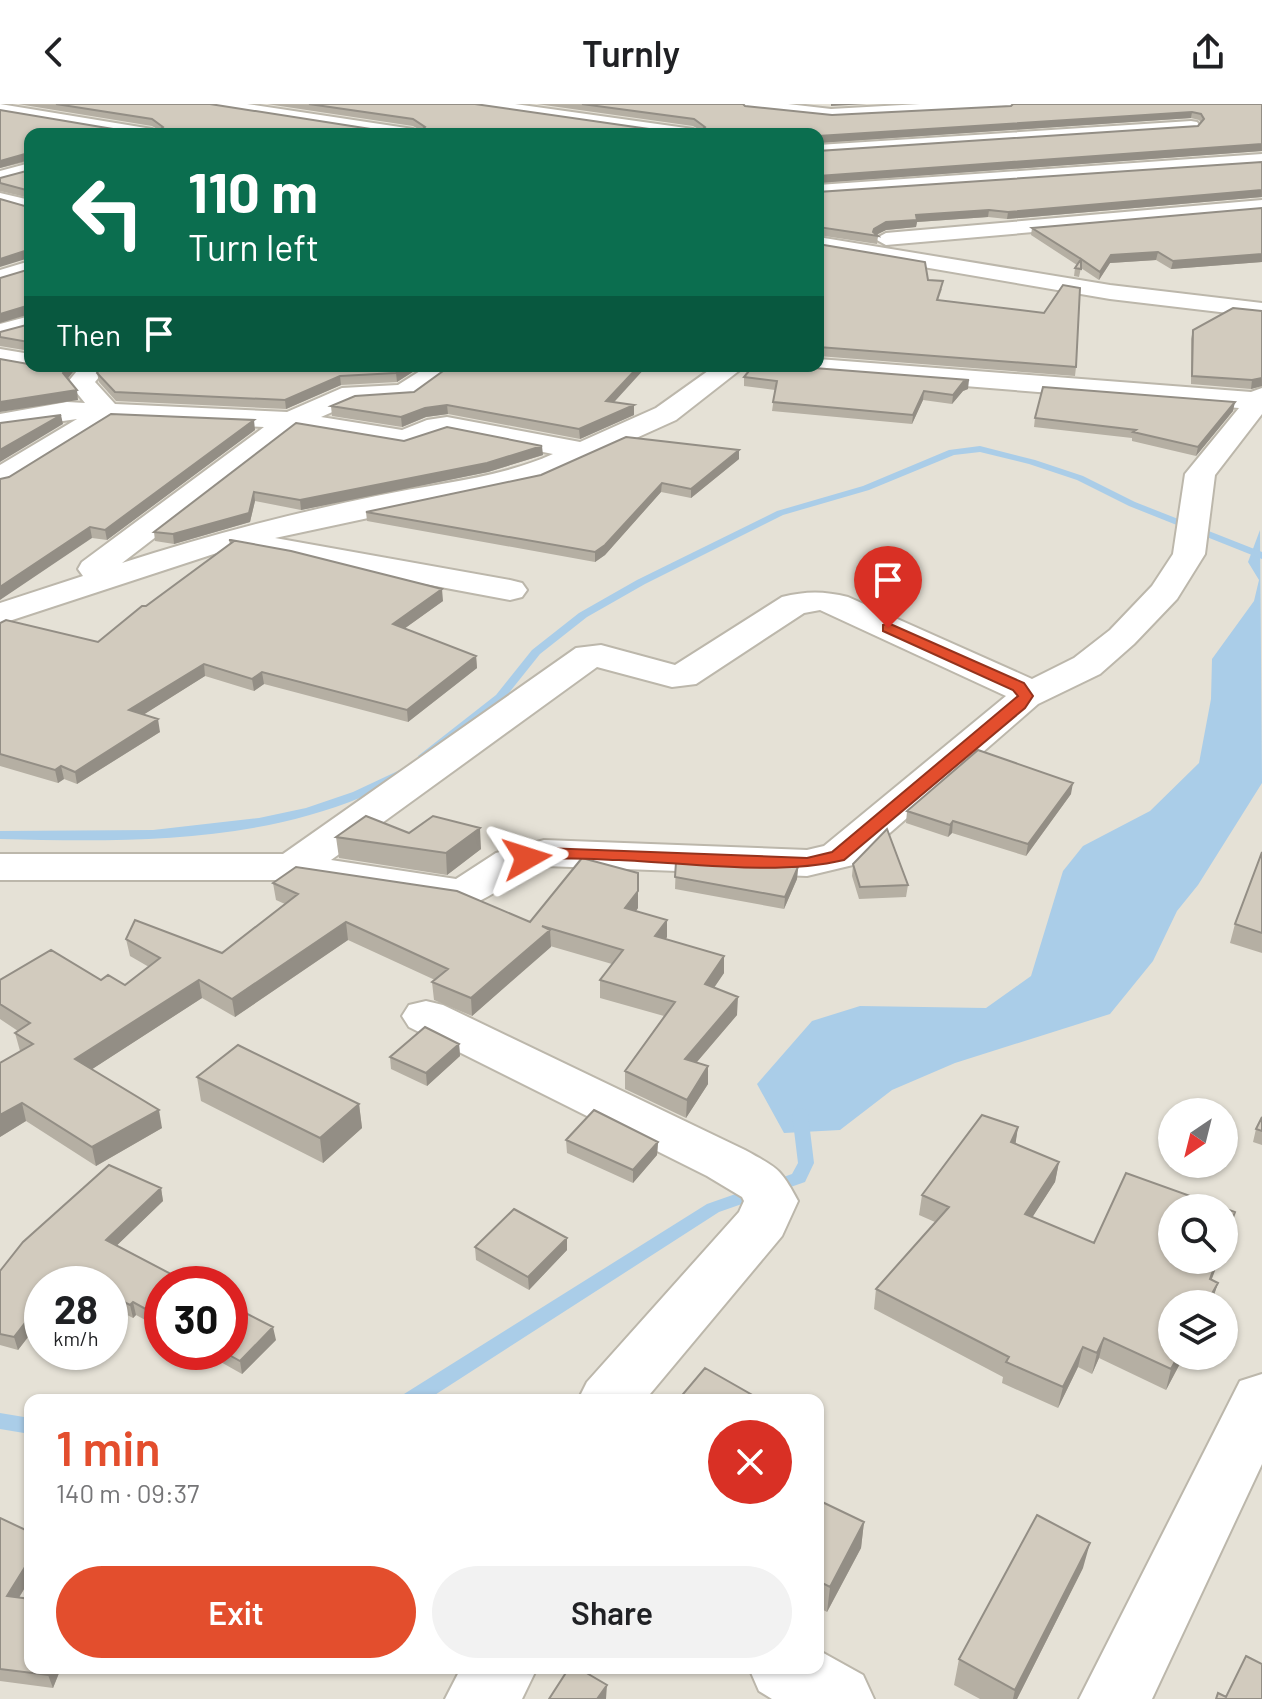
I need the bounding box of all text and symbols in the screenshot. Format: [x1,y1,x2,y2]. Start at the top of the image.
icon: back [32,30,76,74]
icon: share [1186,30,1230,74]
text: Turnly [582,31,680,74]
text: 110 m [188,157,318,224]
icon: left [56,160,160,264]
text: Turn left [188,225,319,268]
icon: arrive [137,312,181,356]
text: Then [56,316,121,352]
pin [854,546,922,628]
icon: arrive [866,558,910,602]
position arrow [485,816,569,900]
north arrow [1158,1098,1238,1178]
map controls [1158,1098,1238,1370]
button: search [1158,1194,1238,1274]
speed limit sign: 30 [144,1266,248,1370]
text: 28 [54,1284,98,1332]
button: layers [1158,1290,1238,1370]
text: km/h [53,1326,99,1350]
text: 1 min [56,1418,161,1476]
button: close [708,1420,792,1504]
text: 140 m · 09:37 [56,1477,199,1508]
button: Exit [56,1566,416,1658]
button: Share [432,1566,792,1658]

